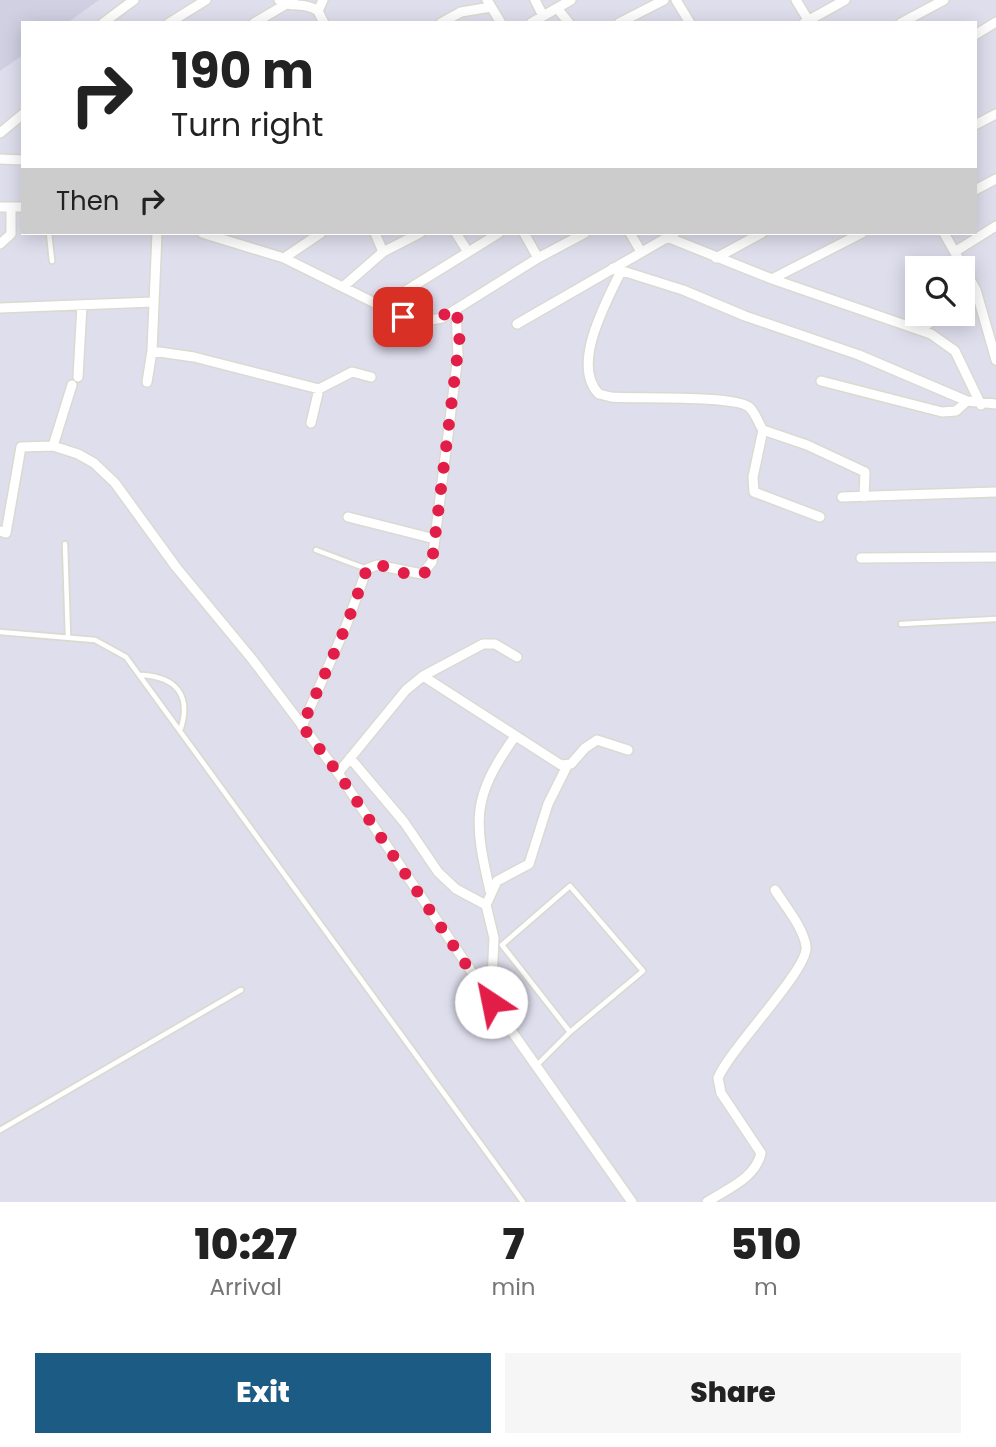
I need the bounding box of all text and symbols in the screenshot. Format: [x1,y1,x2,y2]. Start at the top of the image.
text: 190 m [171,37,314,105]
icon: right [56,49,147,140]
text: Turn right [171,102,323,147]
icon: right [133,182,171,220]
text: Then [56,183,119,219]
map controls [905,256,975,326]
button: search [905,256,975,326]
pin [373,287,433,347]
icon: arrive [384,298,422,336]
position arrow [454,965,528,1039]
text: 10:27 [195,1215,297,1274]
text: 7 [503,1215,524,1274]
text: 510 [730,1215,801,1274]
text: Arrival [210,1271,282,1303]
text: min [491,1271,536,1303]
text: m [754,1271,778,1303]
button: Exit [35,1353,491,1433]
button: Share [505,1353,961,1433]

